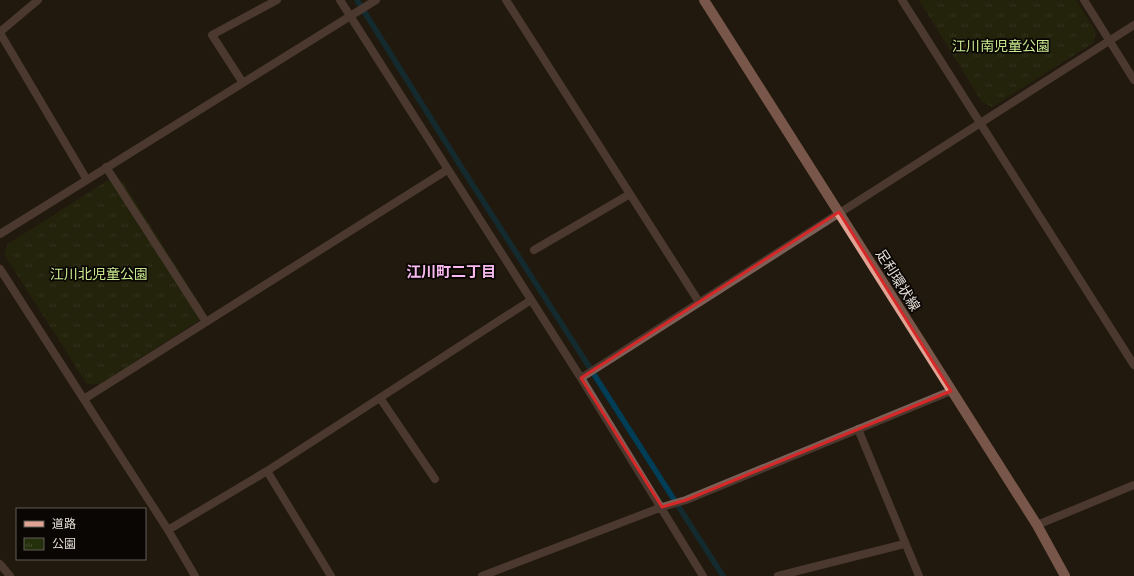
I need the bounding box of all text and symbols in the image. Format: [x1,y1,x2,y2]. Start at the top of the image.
park label: 江川南児童公園 [952,37,1050,55]
street label: 足利環状線 [872,246,924,314]
district label: 江川町二丁目 [406,263,496,281]
park label: 江川北児童公園 [50,265,148,283]
legend [16,508,146,560]
text: 道路 [52,516,76,531]
text: 公園 [52,536,76,551]

